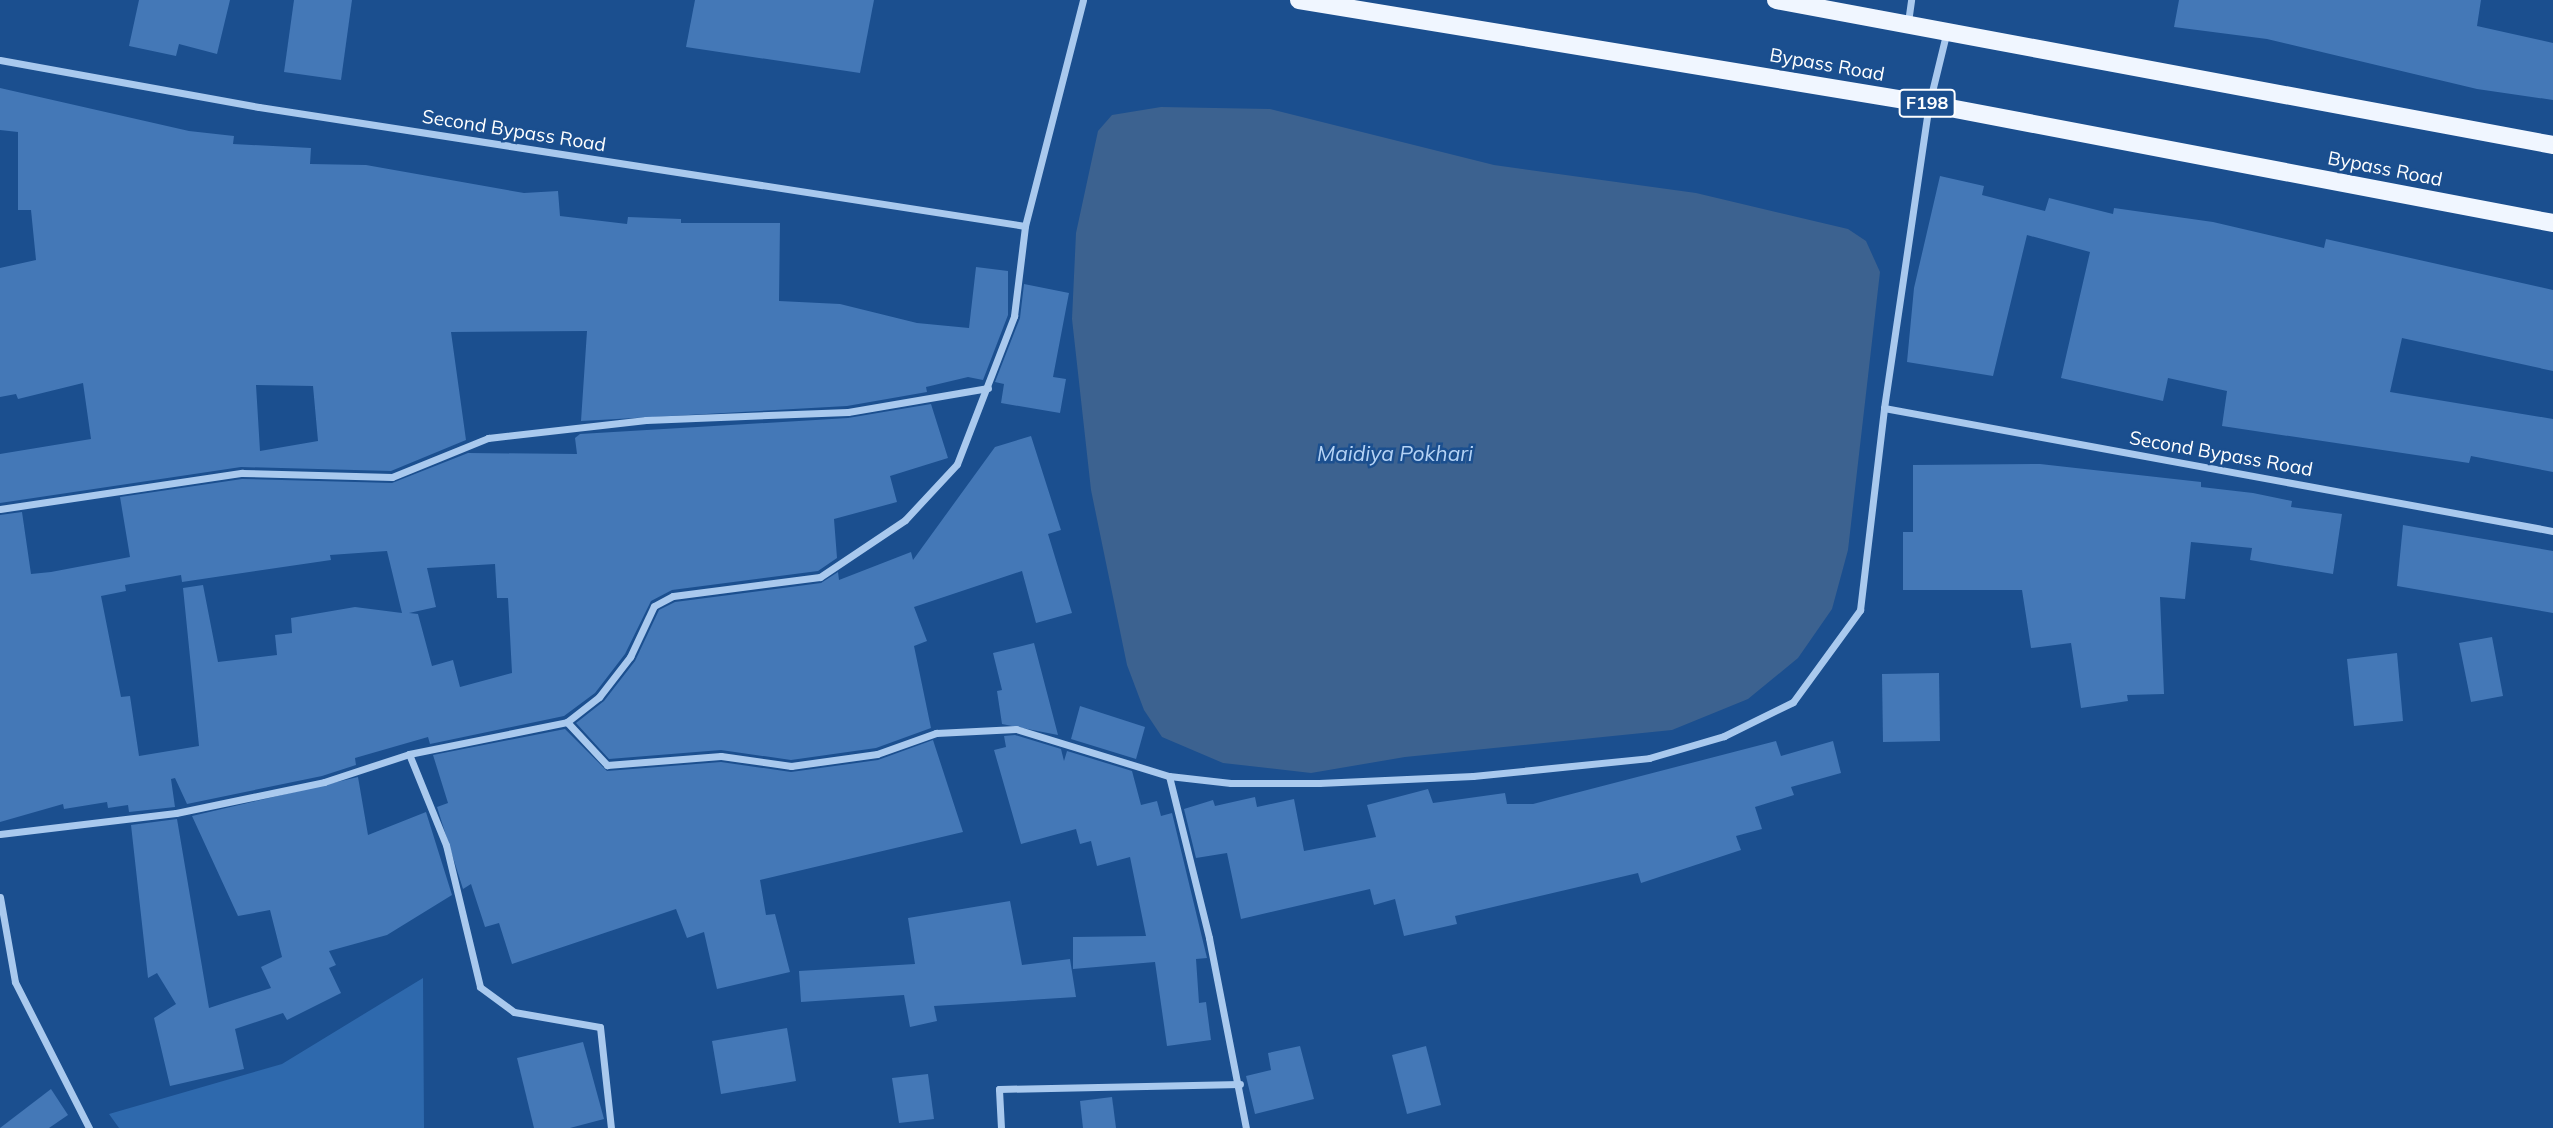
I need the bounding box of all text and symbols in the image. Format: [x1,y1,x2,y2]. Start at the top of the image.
street label: Bypass Road [1768,44,1886,86]
road number: F198 [1897,88,1957,118]
street label: Second Bypass Road [420,105,608,157]
street label: Bypass Road [2326,147,2444,191]
street label: Second Bypass Road [2127,427,2315,481]
water label: Maidiya Pokhari [1317,440,1473,466]

